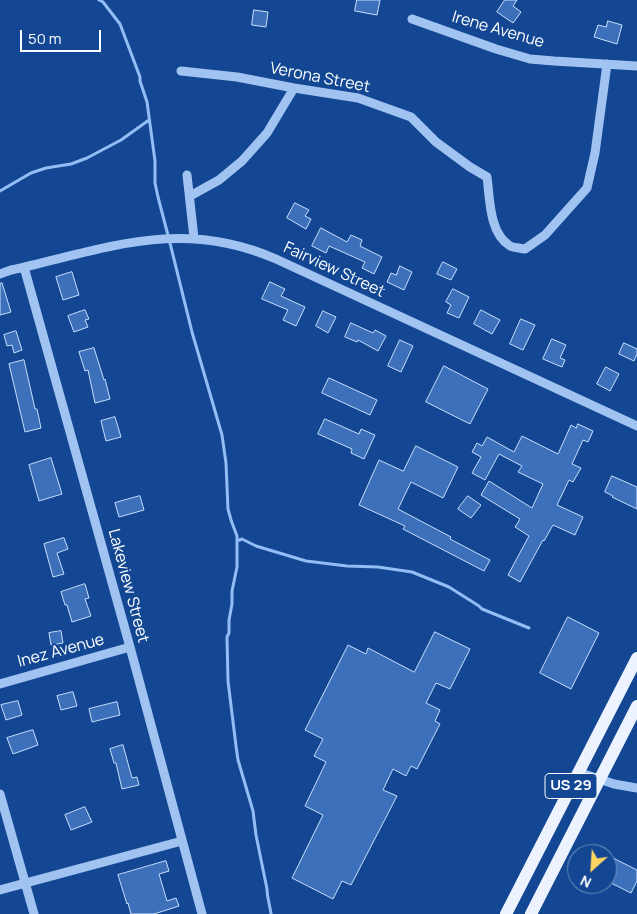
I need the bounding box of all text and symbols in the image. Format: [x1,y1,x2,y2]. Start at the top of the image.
street label: Irene Avenue [450,8,546,52]
scale bar [22,20,104,52]
text: 50 m [28,28,62,49]
street label: Verona Street [268,59,372,97]
street label: Fairview Street [280,238,388,302]
street label: Lakeview Street [104,527,152,645]
street label: Inez Avenue [16,630,106,672]
road number: US 29 [545,774,597,798]
north arrow [567,844,617,894]
text: N [577,871,594,893]

